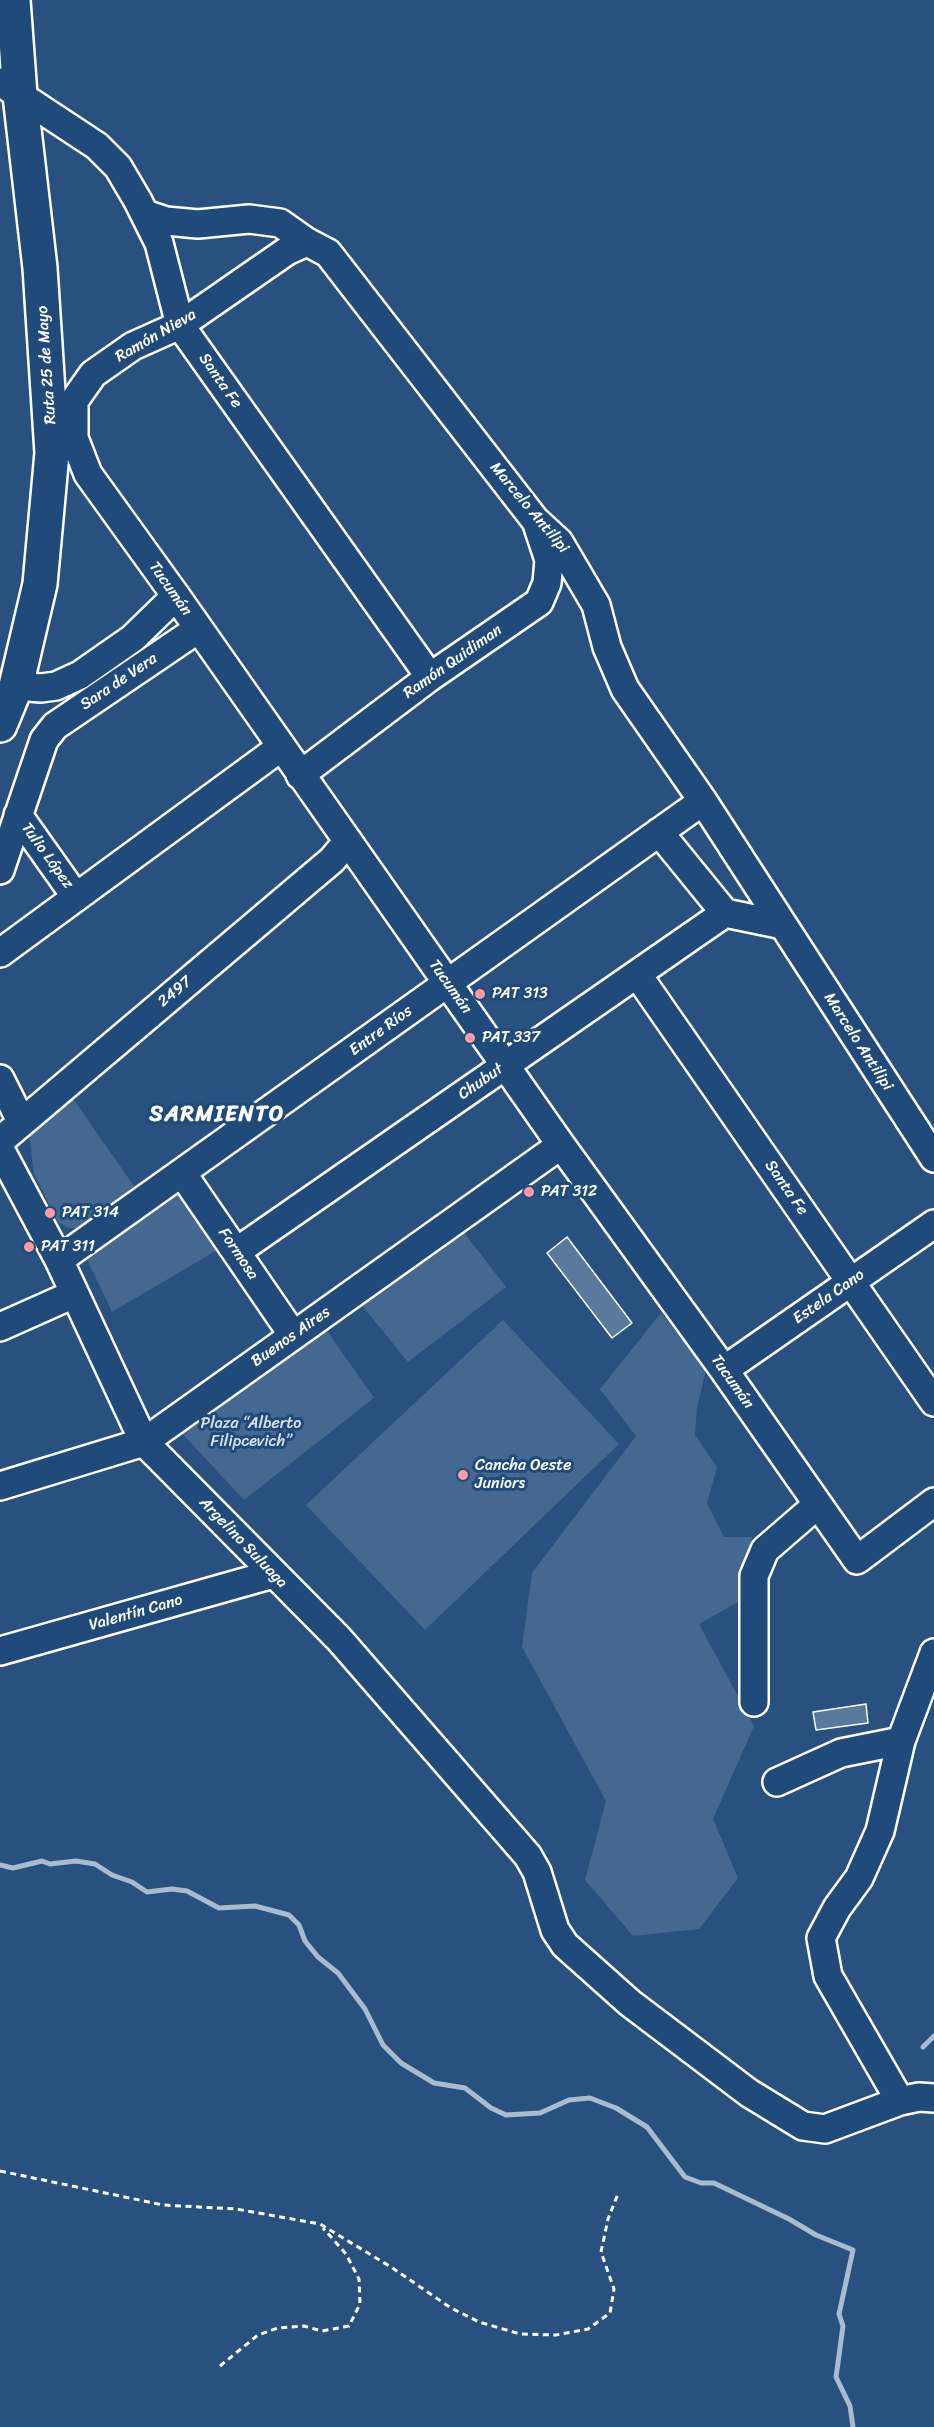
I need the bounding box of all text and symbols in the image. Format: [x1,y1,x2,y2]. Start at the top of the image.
street label: Ruta 25 de Mayo [33,305,61,425]
street label: Ramón Nieva [112,305,200,367]
street label: Santa Fe [194,350,246,412]
street label: Marcelo Antilipi [485,459,573,557]
street label: Tucumán [144,558,196,620]
street label: Ramón Quidiman [400,621,506,703]
street label: Sara de Vera [77,649,161,715]
street label: Tulio López [17,819,77,893]
street label: Tucumán [424,956,476,1018]
street label: 2497 [154,972,196,1012]
place label: PAT 313 [492,984,548,1004]
marker: PAT 313 [473,987,487,1001]
street label: Marcelo Antilipi [819,989,897,1095]
street label: Entre Ríos [346,1002,416,1060]
place label: PAT 337 [482,1028,540,1048]
marker: PAT 337 [463,1031,477,1045]
street label: Chubut [455,1060,507,1104]
district label: SARMIENTO [150,1102,284,1128]
street label: Santa Fe [760,1157,812,1219]
place label: PAT 312 [541,1182,597,1202]
marker: PAT 312 [522,1185,536,1199]
place label: PAT 314 [62,1203,119,1223]
marker: PAT 314 [43,1206,57,1220]
street label: Formosa [214,1224,262,1284]
place label: PAT 311 [41,1237,95,1257]
marker: PAT 311 [22,1240,36,1254]
street label: Estela Cano [790,1265,868,1329]
street label: Buenos Aires [248,1303,334,1371]
street label: Tucumán [706,1351,758,1413]
park label: Plaza “Alberto Filipcevich” [201,1414,301,1452]
place label: Cancha Oeste Juniors [475,1456,571,1494]
marker: Cancha Oeste Juniors [456,1468,470,1482]
street label: Argelino Suluaga [195,1494,291,1592]
street label: Valentín Cano [87,1591,185,1635]

